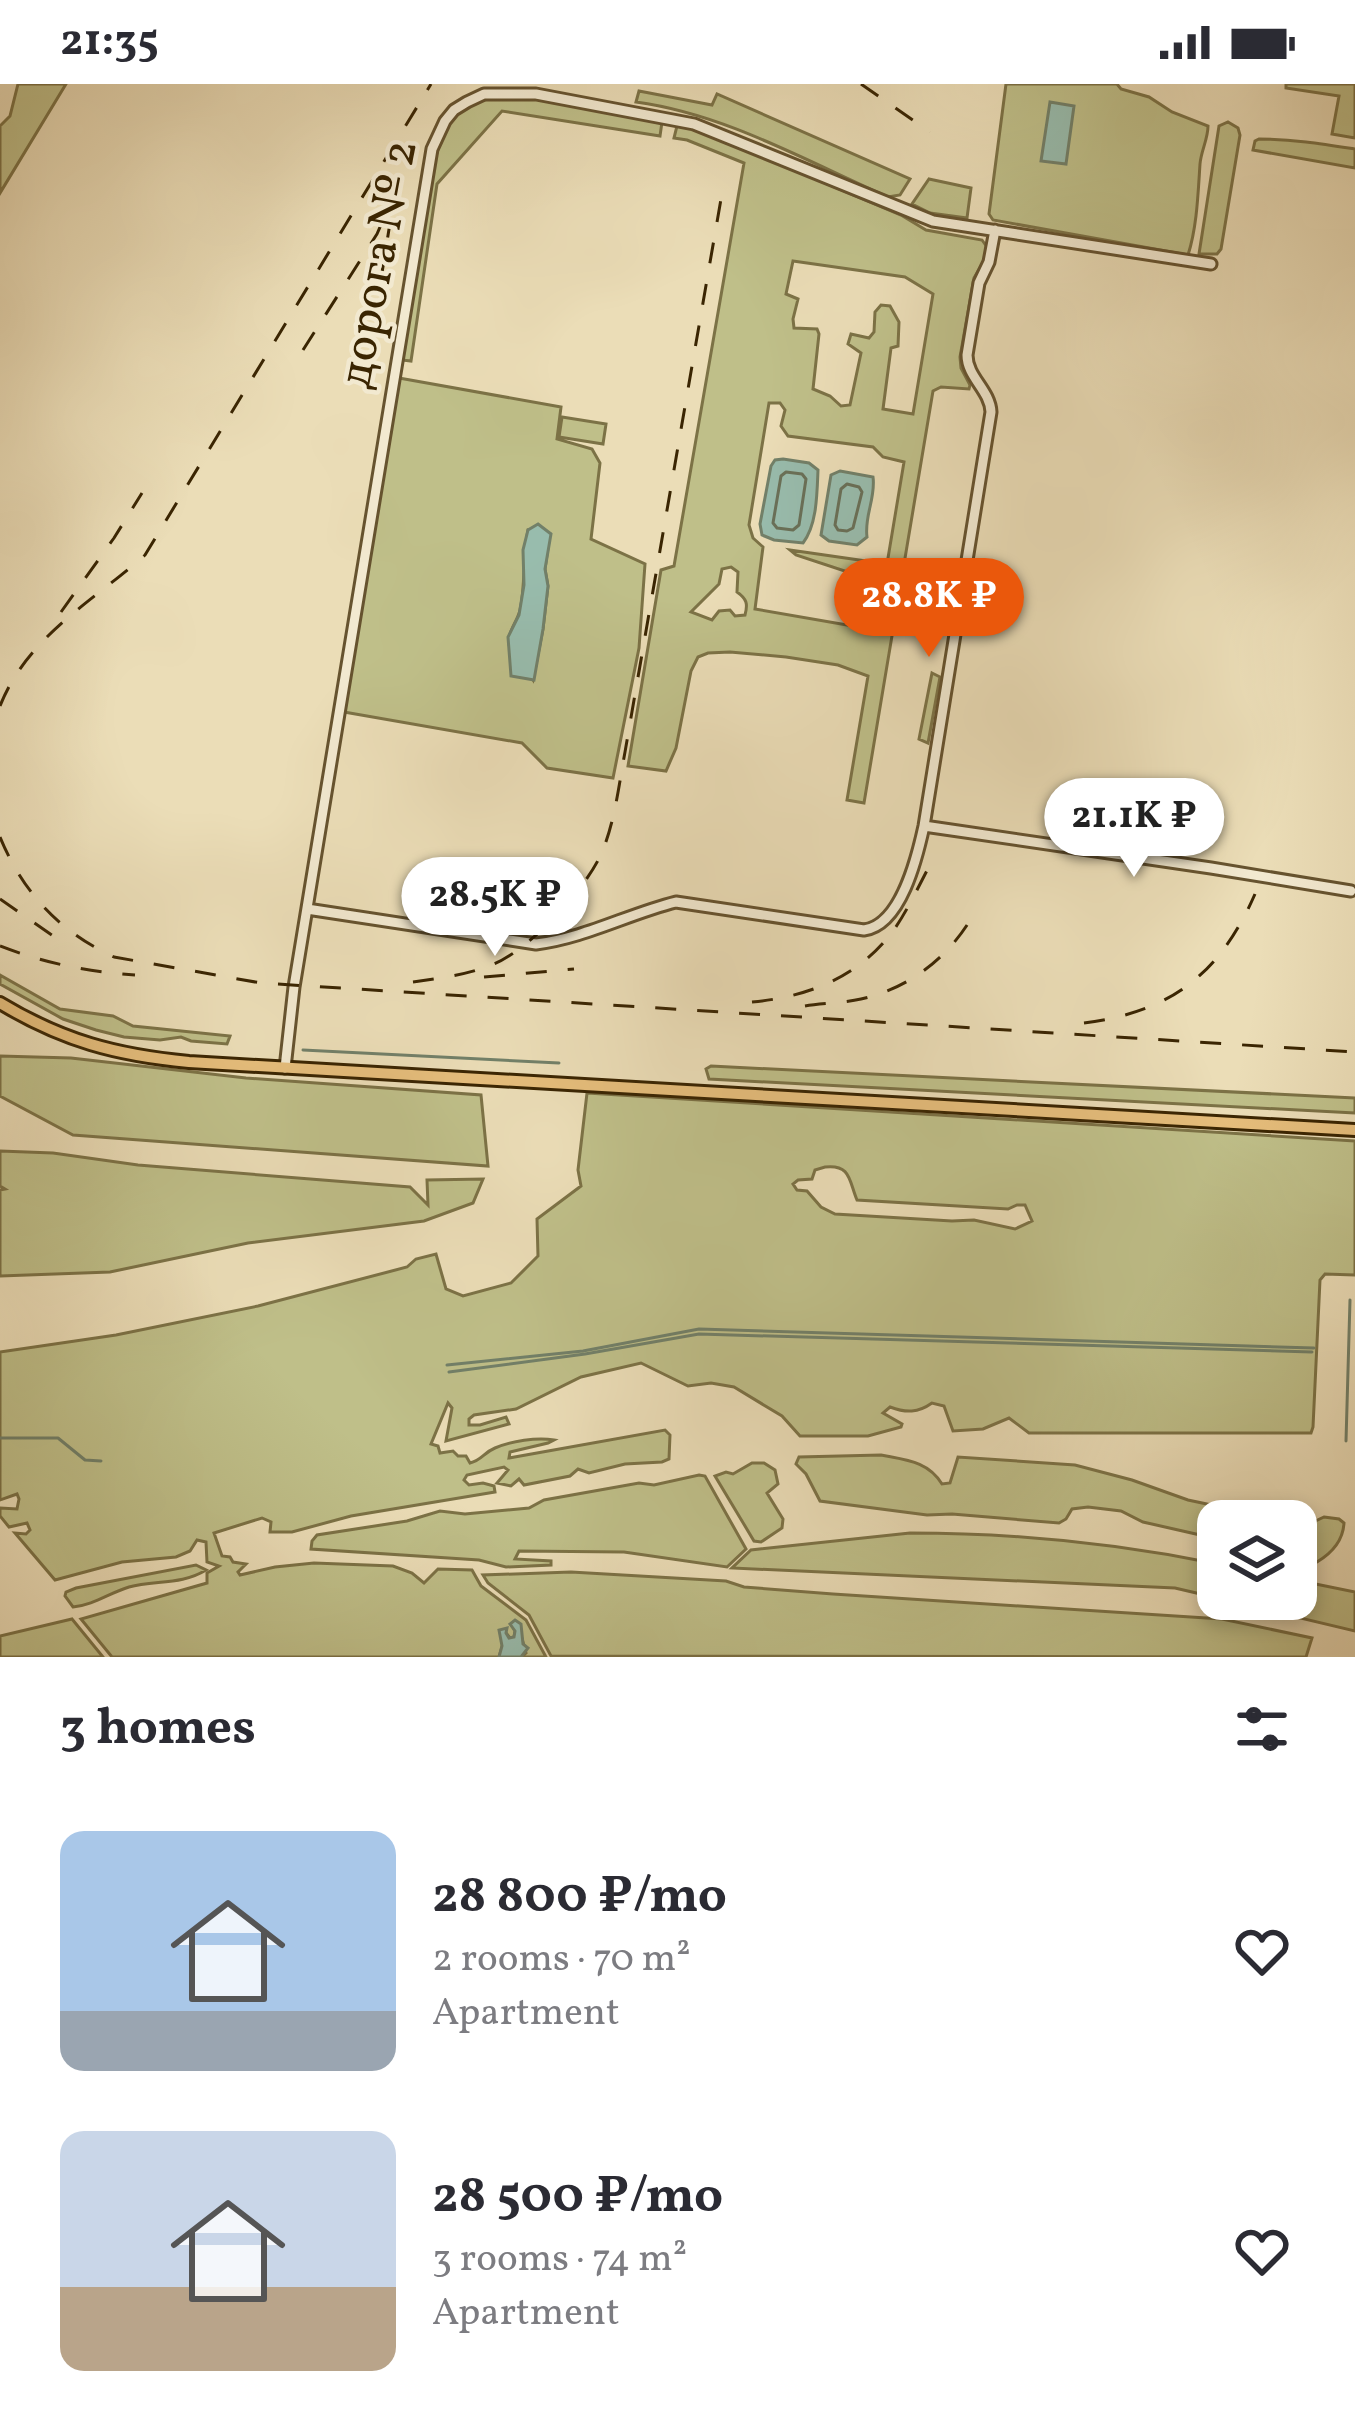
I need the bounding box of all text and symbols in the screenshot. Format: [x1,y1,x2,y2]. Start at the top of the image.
text: 21:35 [60,11,159,74]
street label: дорога № 2 [323,134,437,394]
pin: 28.8K ₽ [818,558,1040,660]
text: 28.8K ₽ [861,570,997,624]
pin: 21.1K ₽ [1023,778,1245,880]
text: 21.1K ₽ [1071,790,1197,844]
pin: 28.5K ₽ [384,857,606,959]
text: 28.5K ₽ [428,869,562,923]
map controls [1197,1500,1317,1620]
button: layers [1197,1500,1317,1620]
text: 3 homes [60,1694,256,1765]
icon: filters [1229,1696,1295,1762]
text: 28 800 ₽/mo [432,1862,727,1933]
icon: home [156,1879,300,2023]
icon: heart [1229,1918,1295,1984]
text: 2 rooms · 70 m² [432,1933,691,1987]
text: Apartment [432,1987,620,2041]
text: 28 500 ₽/mo [432,2162,723,2233]
icon: home [156,2179,300,2323]
icon: heart [1229,2218,1295,2284]
text: 3 rooms · 74 m² [432,2233,687,2287]
text: Apartment [432,2287,620,2341]

